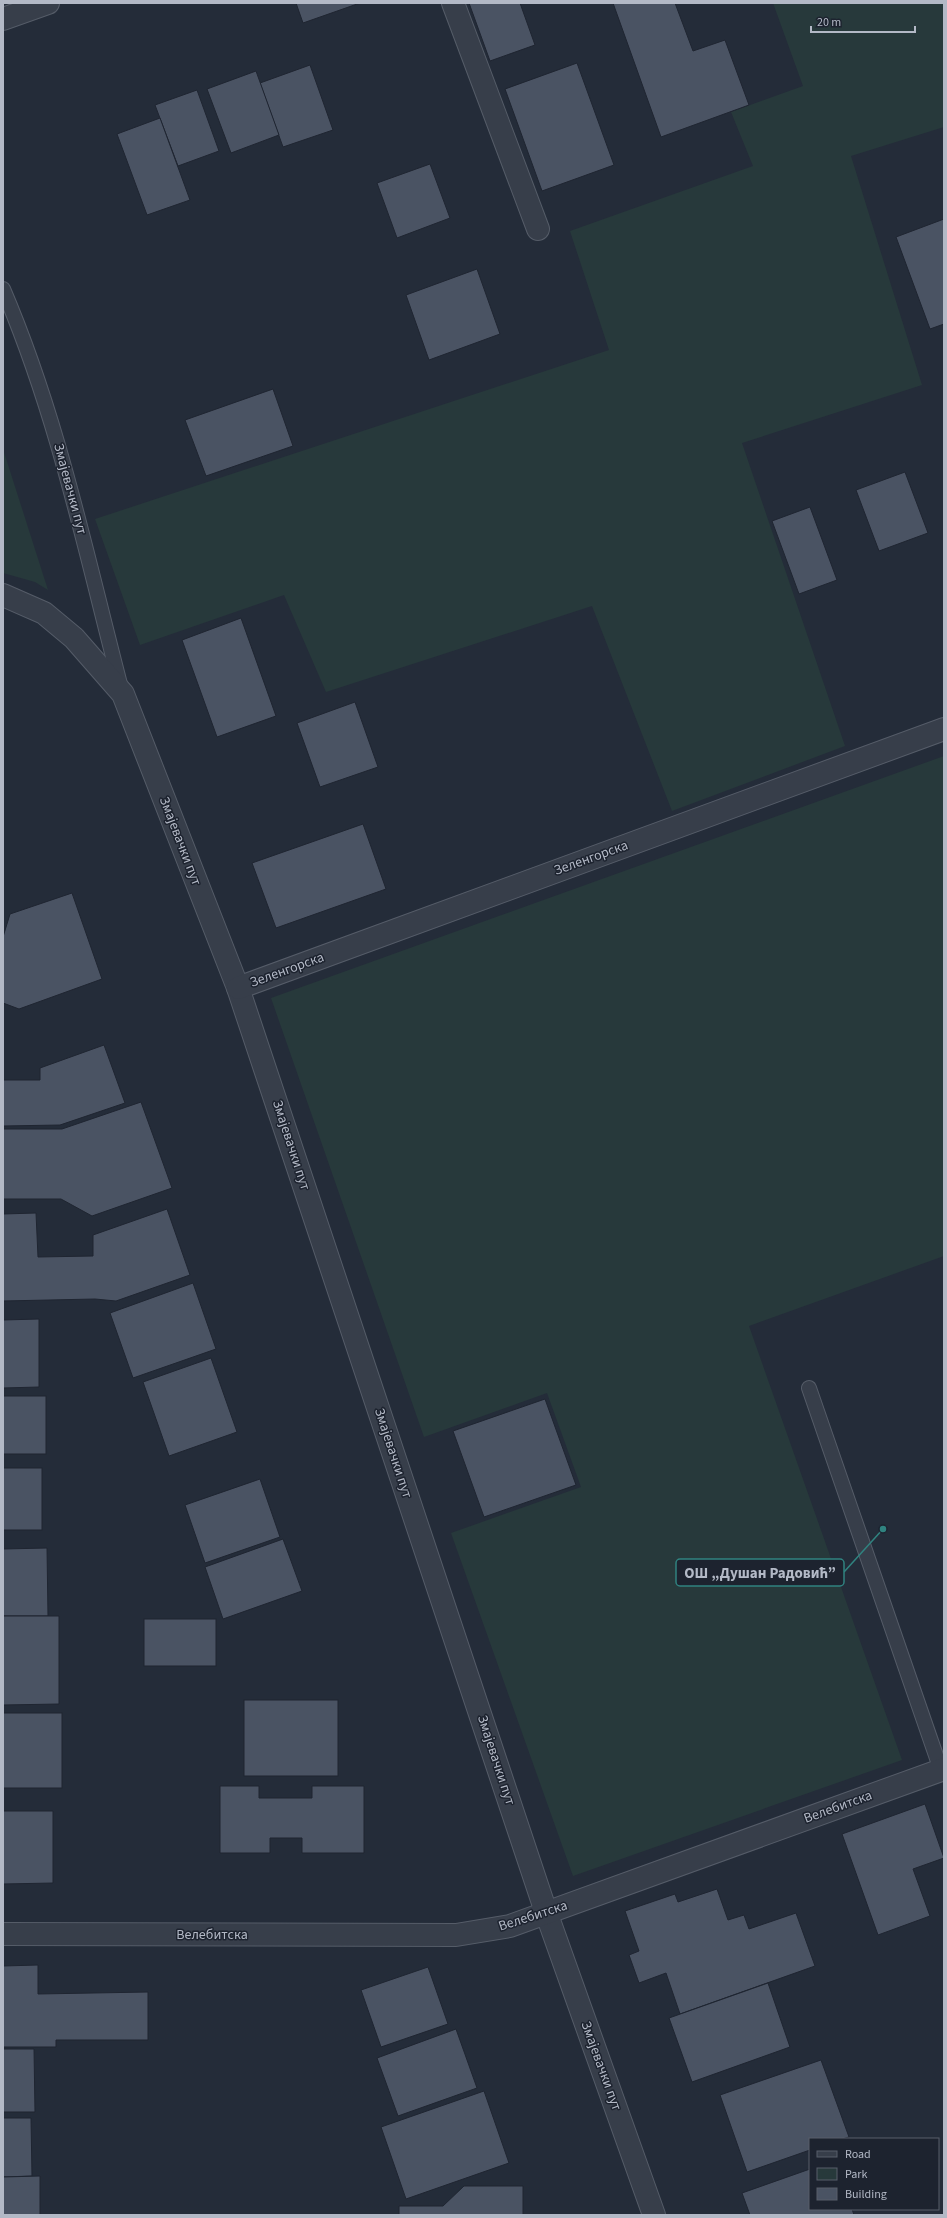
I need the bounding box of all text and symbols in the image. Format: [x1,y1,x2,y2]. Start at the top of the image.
scale bar [811,8,915,34]
text: 20 m [817,14,841,31]
street label: Змајевачки пут [48,441,92,537]
street label: Змајевачки пут [154,794,206,889]
street label: Зеленгорска [551,835,631,881]
street label: Зеленгорска [247,947,327,993]
street label: Змајевачки пут [267,1097,315,1193]
street label: Змајевачки пут [369,1405,417,1501]
callout: ОШ „Душан Радовић” [676,1559,844,1586]
text: ОШ „Душан Радовић” [684,1563,836,1584]
street label: Змајевачки пут [472,1712,520,1808]
street label: Велебитска [801,1785,875,1829]
street label: Велебитска [496,1895,570,1937]
street label: Велебитска [176,1925,248,1945]
street label: Змајевачки пут [576,2019,627,2114]
legend [809,2138,939,2210]
text: Road [845,2146,871,2163]
text: Park [845,2166,867,2183]
text: Building [845,2186,887,2203]

